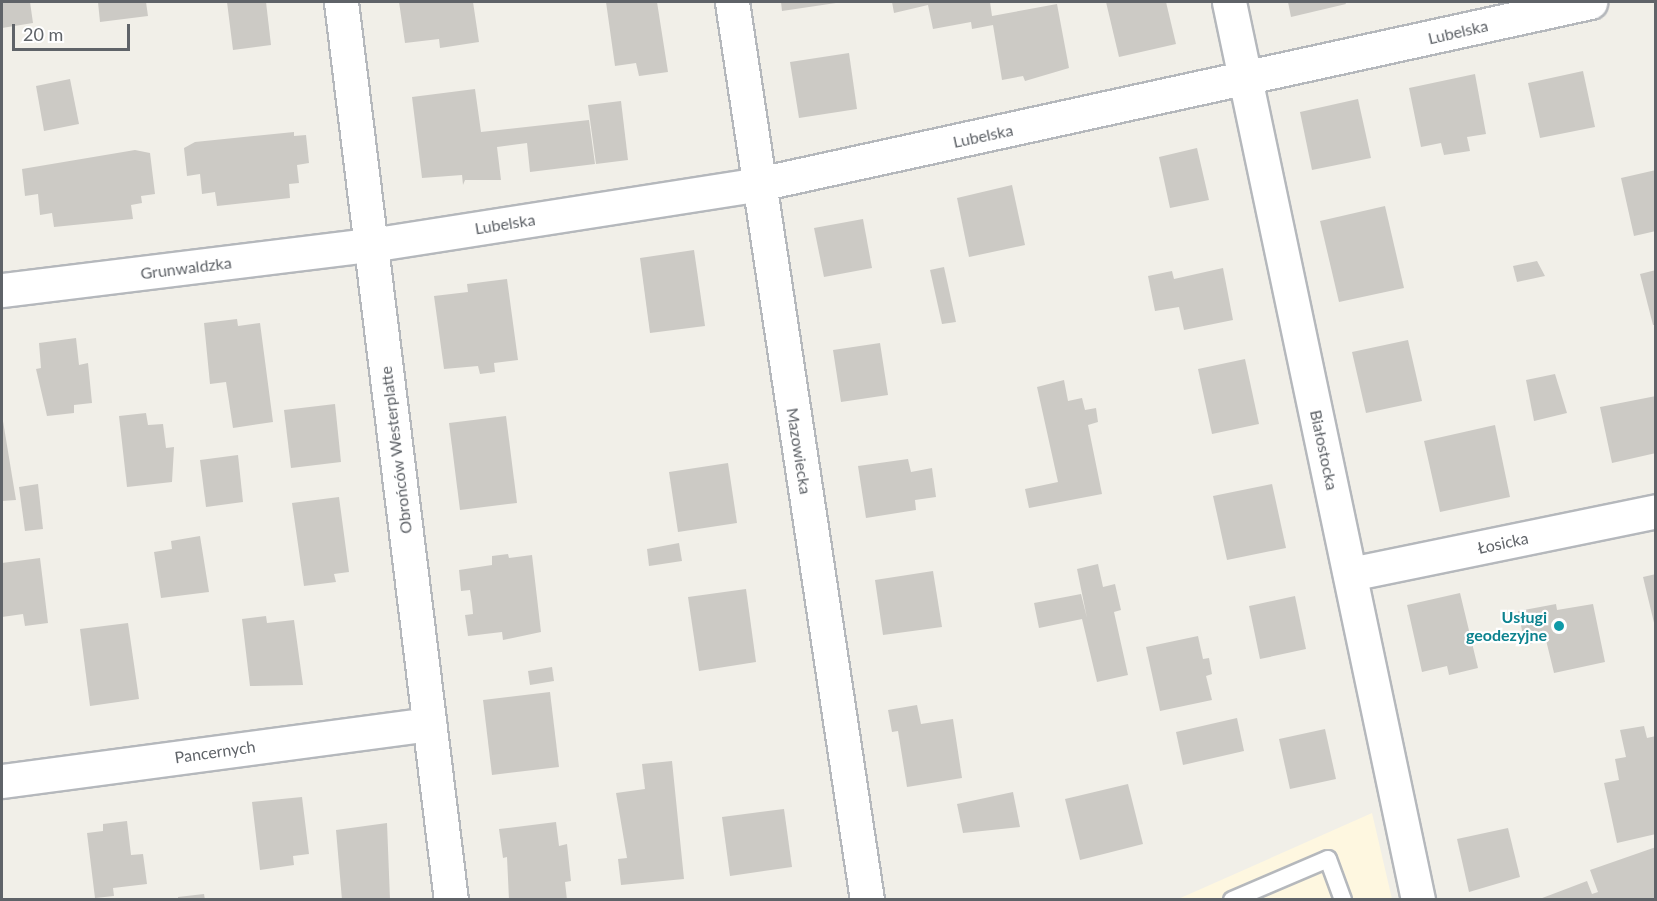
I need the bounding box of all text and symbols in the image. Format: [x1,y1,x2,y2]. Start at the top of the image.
scale bar [15,12,134,50]
street label: Lubelska [1426,16,1490,48]
text: 20 m [23,23,63,45]
street label: Lubelska [951,120,1015,152]
street label: Lubelska [473,210,537,238]
street label: Grunwaldzka [139,253,233,283]
street label: Obrońców Westerplatte [376,365,416,535]
street label: Mazowiecka [783,406,815,496]
street label: Białostocka [1306,408,1342,492]
street label: Łosicka [1476,528,1530,558]
place label: Usługi geodezyjne [1466,607,1547,645]
marker: Usługi geodezyjne [1552,619,1566,633]
street label: Pancernych [173,737,257,767]

